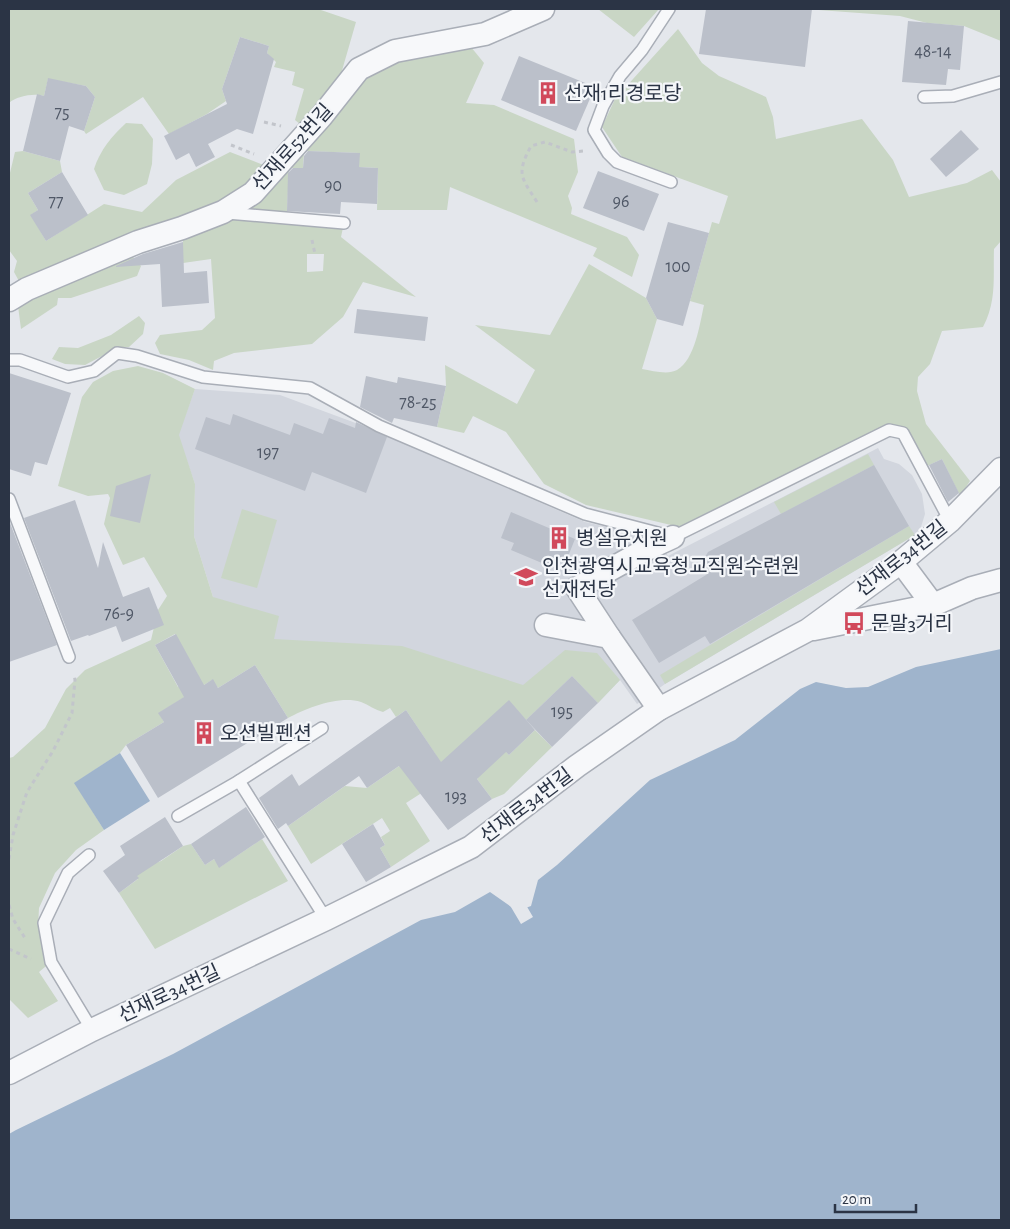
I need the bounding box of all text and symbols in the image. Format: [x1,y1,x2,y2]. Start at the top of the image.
house number: 48-14 [914,43,952,61]
building icon: 선재1리경로당 [535,80,561,106]
place label: 선재1리경로당 [564,83,681,104]
street label: 선재로52번길 [248,100,337,195]
house number: 75 [54,104,70,122]
house number: 90 [324,177,342,195]
house number: 77 [48,193,64,211]
house number: 96 [613,193,629,211]
house number: 100 [665,258,691,276]
house number: 78-25 [399,394,437,412]
house number: 197 [257,444,279,462]
street label: 선재로34번길 [852,516,951,600]
building icon: 병설유치원 [546,525,572,551]
place label: 병설유치원 [576,528,668,549]
place label: 인천광역시교육청교직원수련원 선재전당 [542,556,800,600]
school or university icon: 인천광역시교육청교직원수련원 선재전당 [513,564,539,590]
house number: 76-9 [104,605,134,623]
bus stop icon: 문말3거리 [841,610,867,636]
place label: 문말3거리 [871,613,953,634]
house number: 195 [551,703,573,721]
building icon: 오션빌펜션 [191,720,217,746]
place label: 오션빌펜션 [220,723,312,744]
street label: 선재로34번길 [476,764,576,847]
house number: 193 [445,788,467,806]
street label: 선재로34번길 [115,961,223,1026]
scale bar [835,1182,916,1214]
text: 20 m [842,1192,871,1207]

